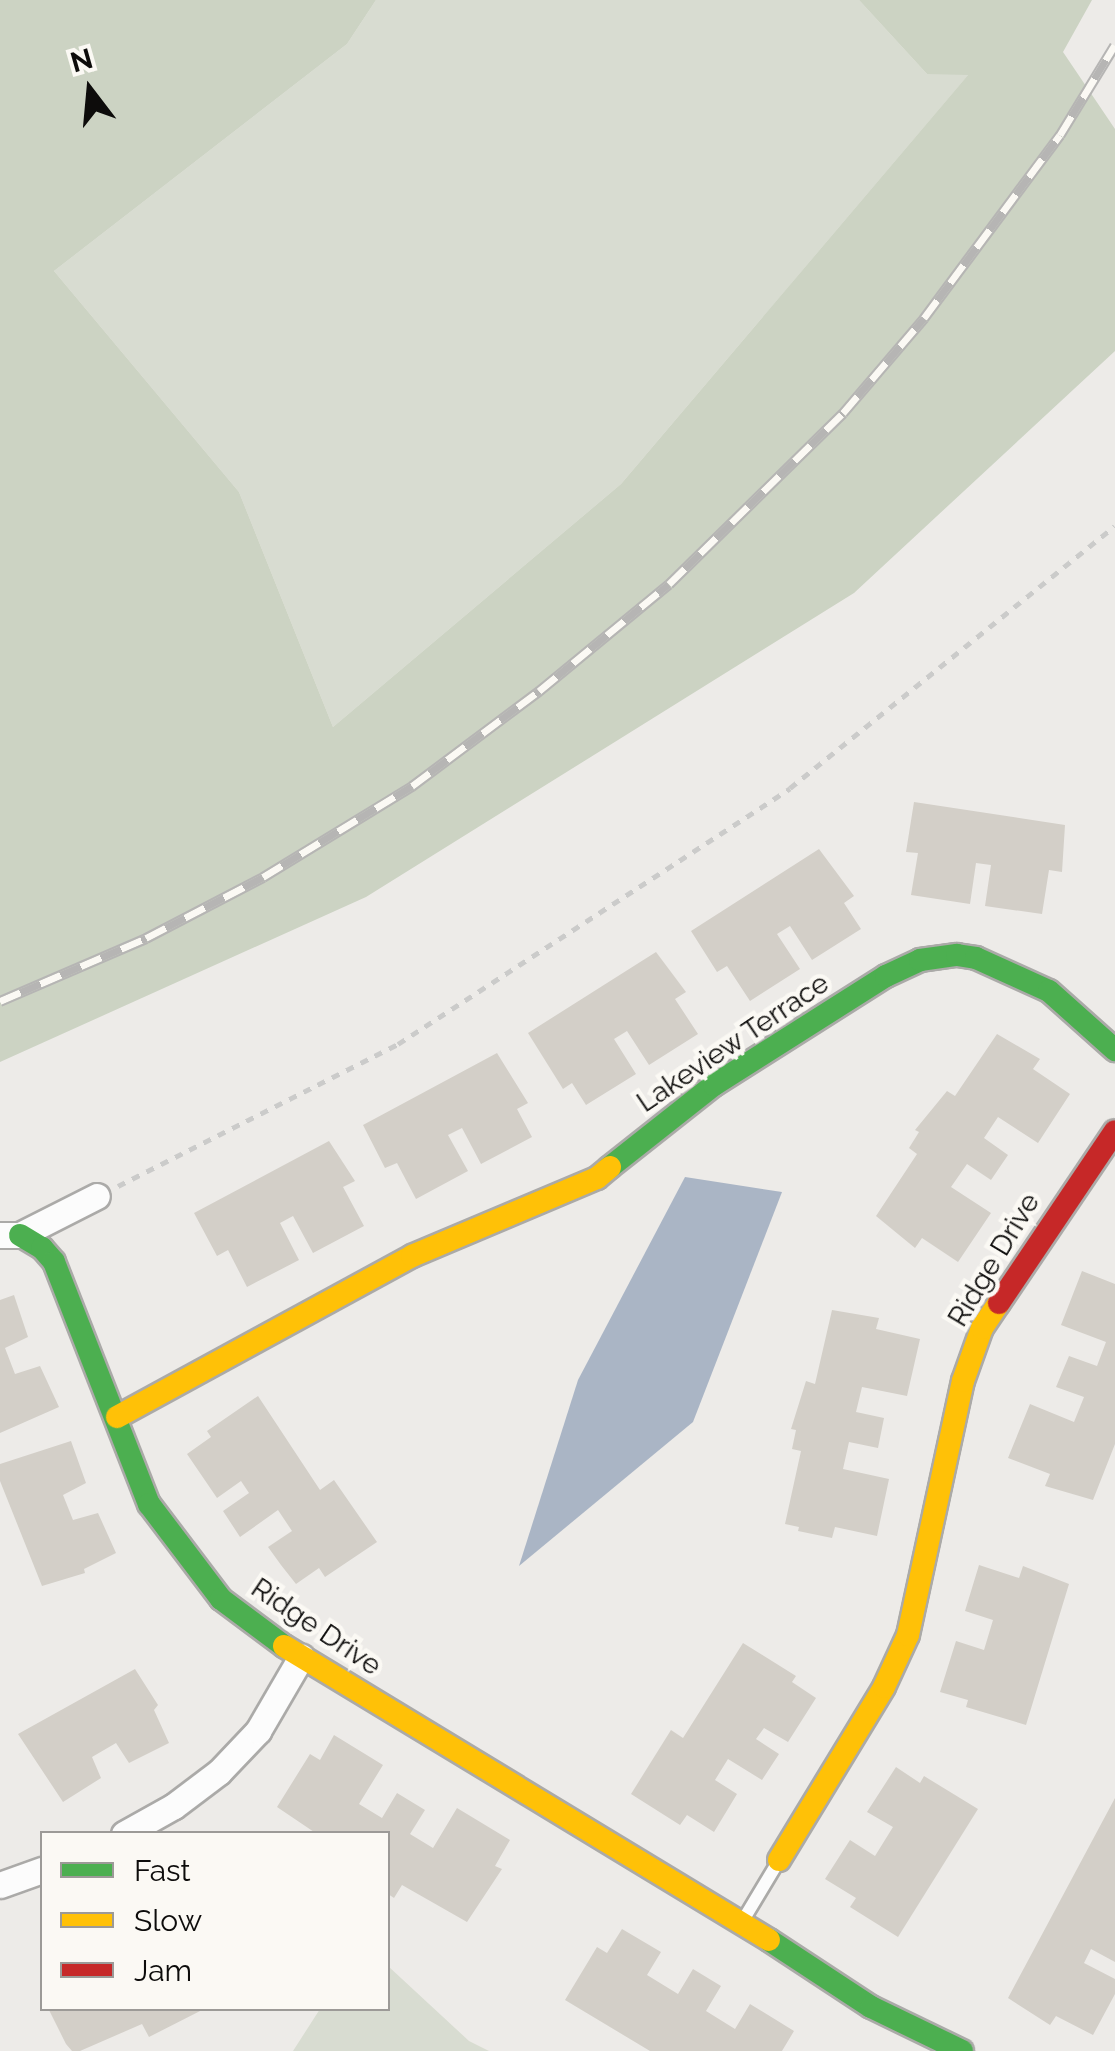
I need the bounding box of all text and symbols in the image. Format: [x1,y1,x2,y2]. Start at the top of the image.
north arrow [40,40,140,140]
text: N [67,42,96,79]
street label: Lakeview Terrace [630,966,836,1120]
street label: Ridge Drive [941,1187,1047,1333]
street label: Ridge Drive [245,1571,387,1683]
legend [40,1831,390,2011]
text: Fast [134,1853,191,1888]
text: Slow [134,1903,202,1938]
text: Jam [134,1953,192,1988]

